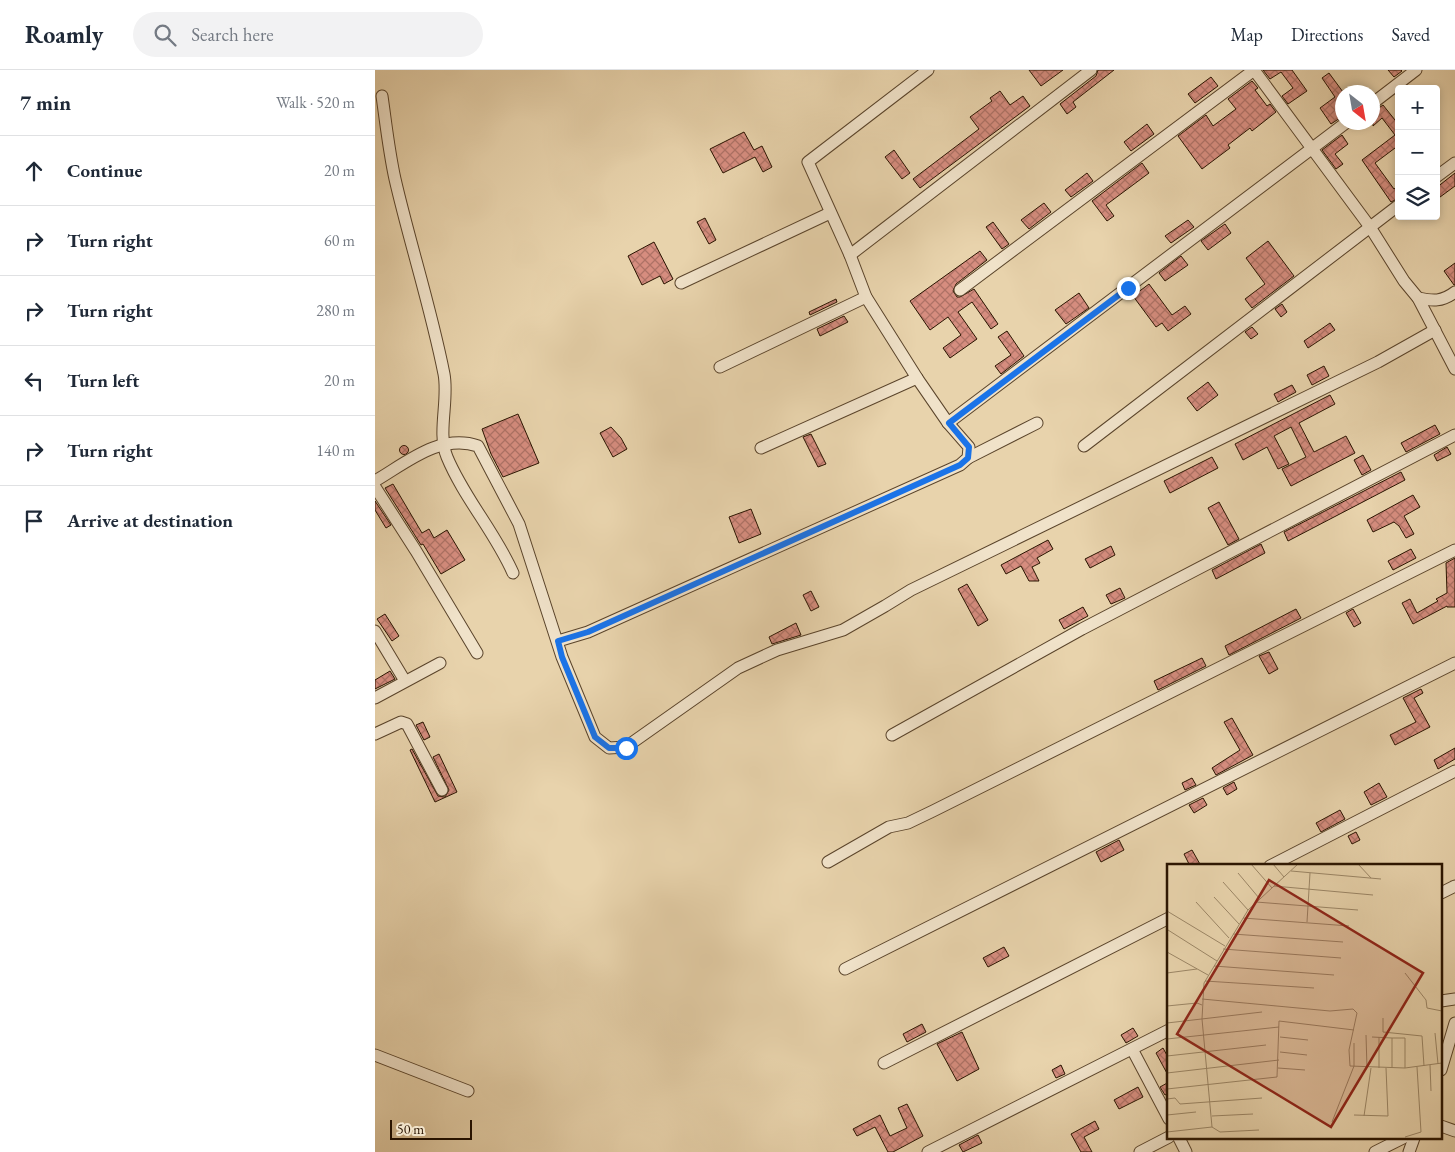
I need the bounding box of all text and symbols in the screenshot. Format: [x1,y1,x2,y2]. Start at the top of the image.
search box [133,12,483,57]
text: Roamly [25,19,103,50]
icon: search [151,21,179,49]
text: Search here [191,22,274,47]
text: Map [1231,23,1263,46]
text: Directions [1291,23,1363,46]
text: Saved [1391,23,1430,46]
north arrow [1335,85,1380,130]
map controls [1395,85,1440,220]
button: + [1395,85,1440,130]
text: 7 min [20,89,71,116]
text: Walk · 520 m [276,92,355,113]
button: − [1395,130,1440,175]
icon: ahead [20,157,48,185]
text: Continue [67,158,142,183]
text: 20 m [324,160,355,181]
button: layers [1395,175,1440,220]
icon: right [20,227,48,255]
text: Turn right [67,228,153,253]
text: 60 m [324,230,355,251]
route end [1117,277,1140,300]
icon: right [20,297,48,325]
text: Turn right [67,298,153,323]
text: 280 m [316,300,355,321]
icon: left [20,367,48,395]
text: Turn left [67,368,139,393]
text: 20 m [324,370,355,391]
icon: right [20,437,48,465]
text: Turn right [67,438,153,463]
text: 140 m [316,440,355,461]
icon: arrive [20,507,48,535]
text: Arrive at destination [67,508,233,533]
route start [615,737,638,760]
inset map [1167,864,1443,1140]
scale bar [390,1117,473,1140]
text: 50 m [397,1120,424,1138]

